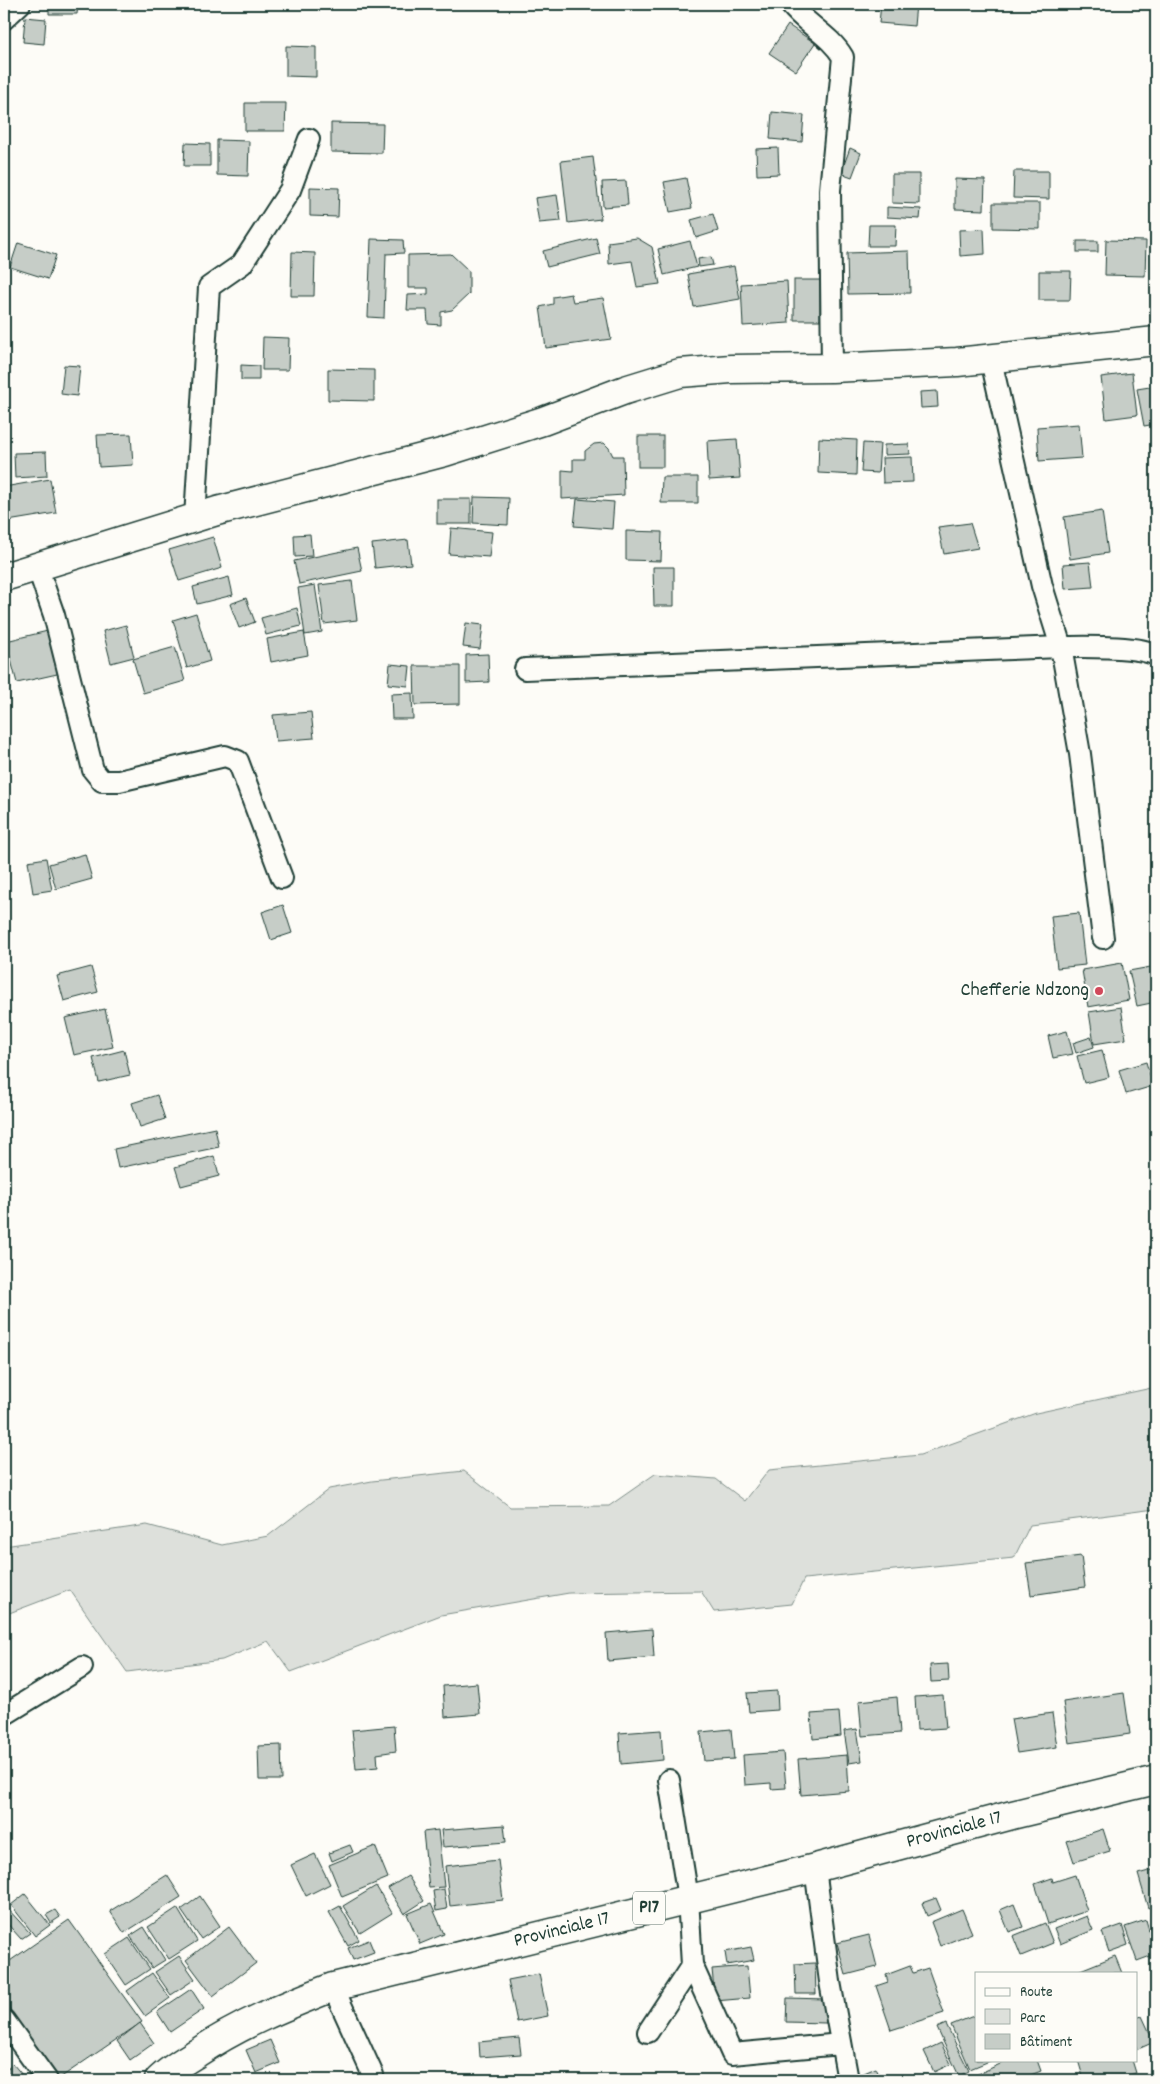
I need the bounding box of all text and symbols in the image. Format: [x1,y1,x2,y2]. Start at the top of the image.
place label: Chefferie Ndzong [961,977,1089,1005]
marker: Chefferie Ndzong [1093,985,1105,997]
street label: Provinciale 17 [903,1804,1005,1857]
road number: P17 [633,1892,665,1925]
street label: Provinciale 17 [511,1905,613,1956]
legend [975,1972,1138,2062]
text: Route [1020,1982,1053,2004]
text: Parc [1020,2008,1045,2030]
text: Bâtiment [1020,2032,1073,2054]

